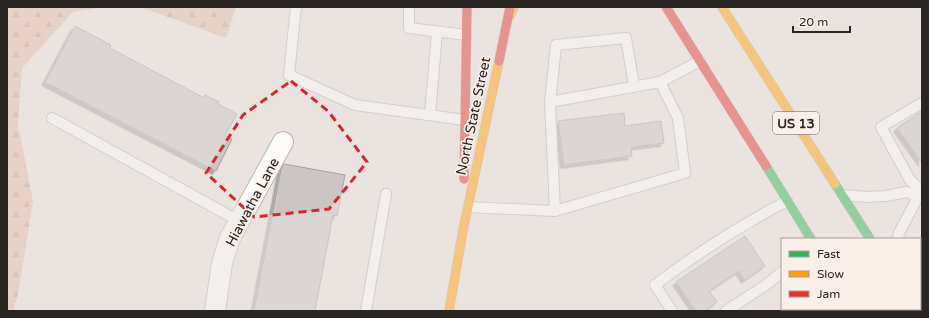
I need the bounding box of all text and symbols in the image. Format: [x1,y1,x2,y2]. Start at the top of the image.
scale bar [793,8,850,34]
text: 20 m [799,15,828,29]
street label: North State Street [453,55,494,177]
road number: US 13 [773,112,819,134]
street label: Hiawatha Lane [222,155,283,250]
legend [781,238,921,310]
text: Fast [817,247,841,261]
text: Slow [817,267,844,281]
text: Jam [817,287,840,301]

